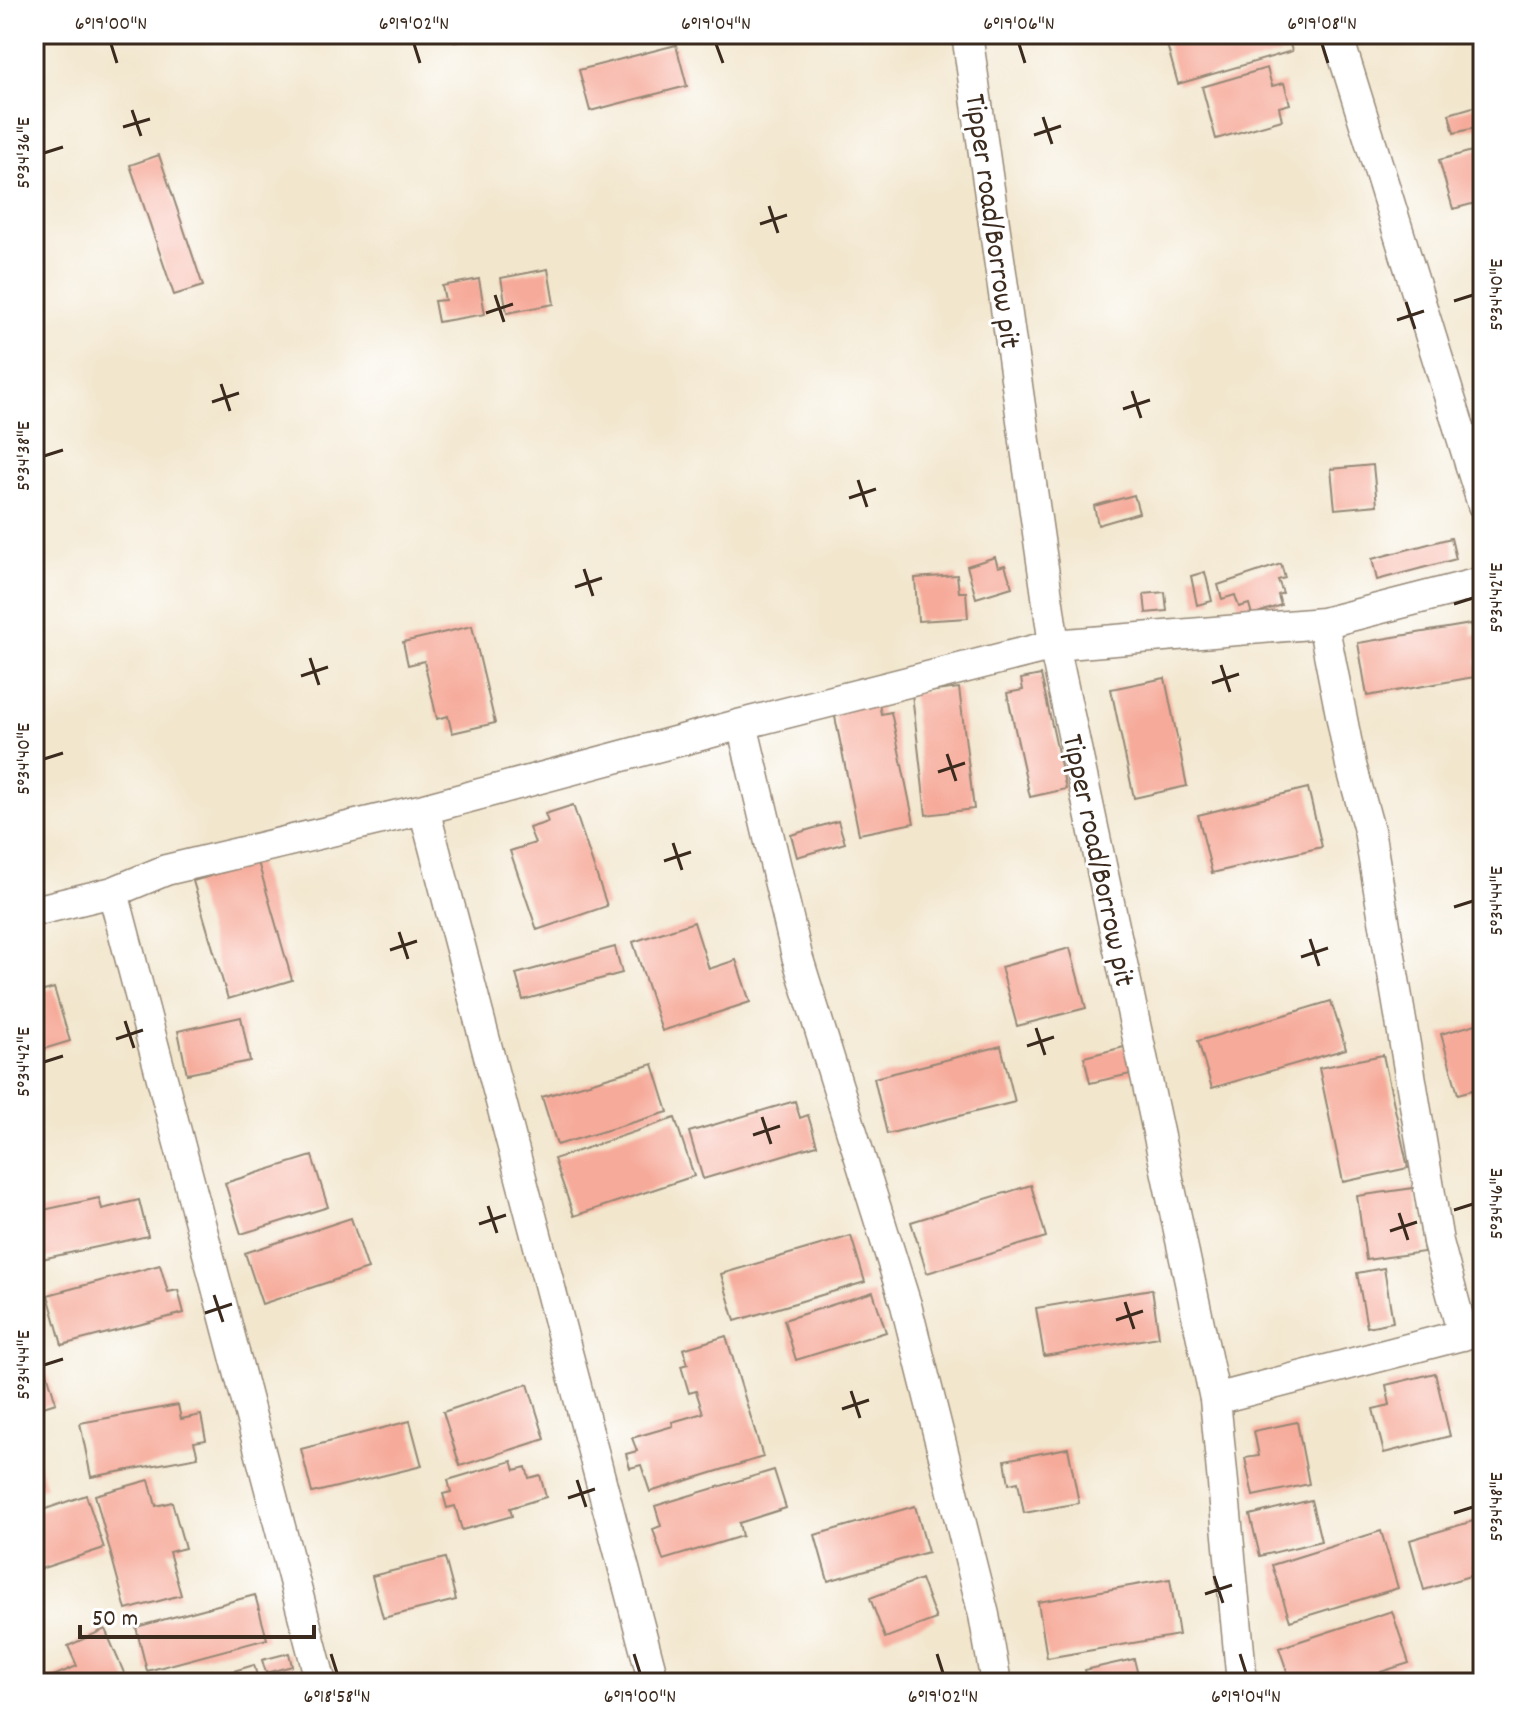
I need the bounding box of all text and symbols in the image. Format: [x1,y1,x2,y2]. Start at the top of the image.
text: 6°19'00"N [75,11,147,39]
text: 6°19'02"N [379,11,449,39]
text: 6°19'04"N [681,11,751,39]
text: 6°19'06"N [983,11,1055,39]
text: 6°19'08"N [1287,11,1357,39]
street label: Tipper road/Borrow pit [950,91,1029,352]
text: 5°34'36"E [11,117,39,189]
text: 5°34'40"E [1484,259,1512,331]
text: 5°34'38"E [11,421,39,491]
text: 5°34'42"E [1484,563,1512,633]
text: 5°34'40"E [11,723,39,795]
street label: Tipper road/Borrow pit [1048,731,1143,991]
text: 5°34'44"E [1484,866,1512,936]
text: 5°34'42"E [11,1027,39,1097]
text: 5°34'46"E [1484,1168,1512,1240]
text: 5°34'44"E [11,1330,39,1400]
text: 5°34'48"E [1484,1472,1512,1542]
scale bar [80,1589,314,1639]
text: 50 m [92,1603,138,1637]
text: 6°18'58"N [304,1684,370,1712]
text: 6°19'00"N [604,1684,676,1712]
text: 6°19'02"N [908,1684,978,1712]
text: 6°19'04"N [1211,1684,1281,1712]

